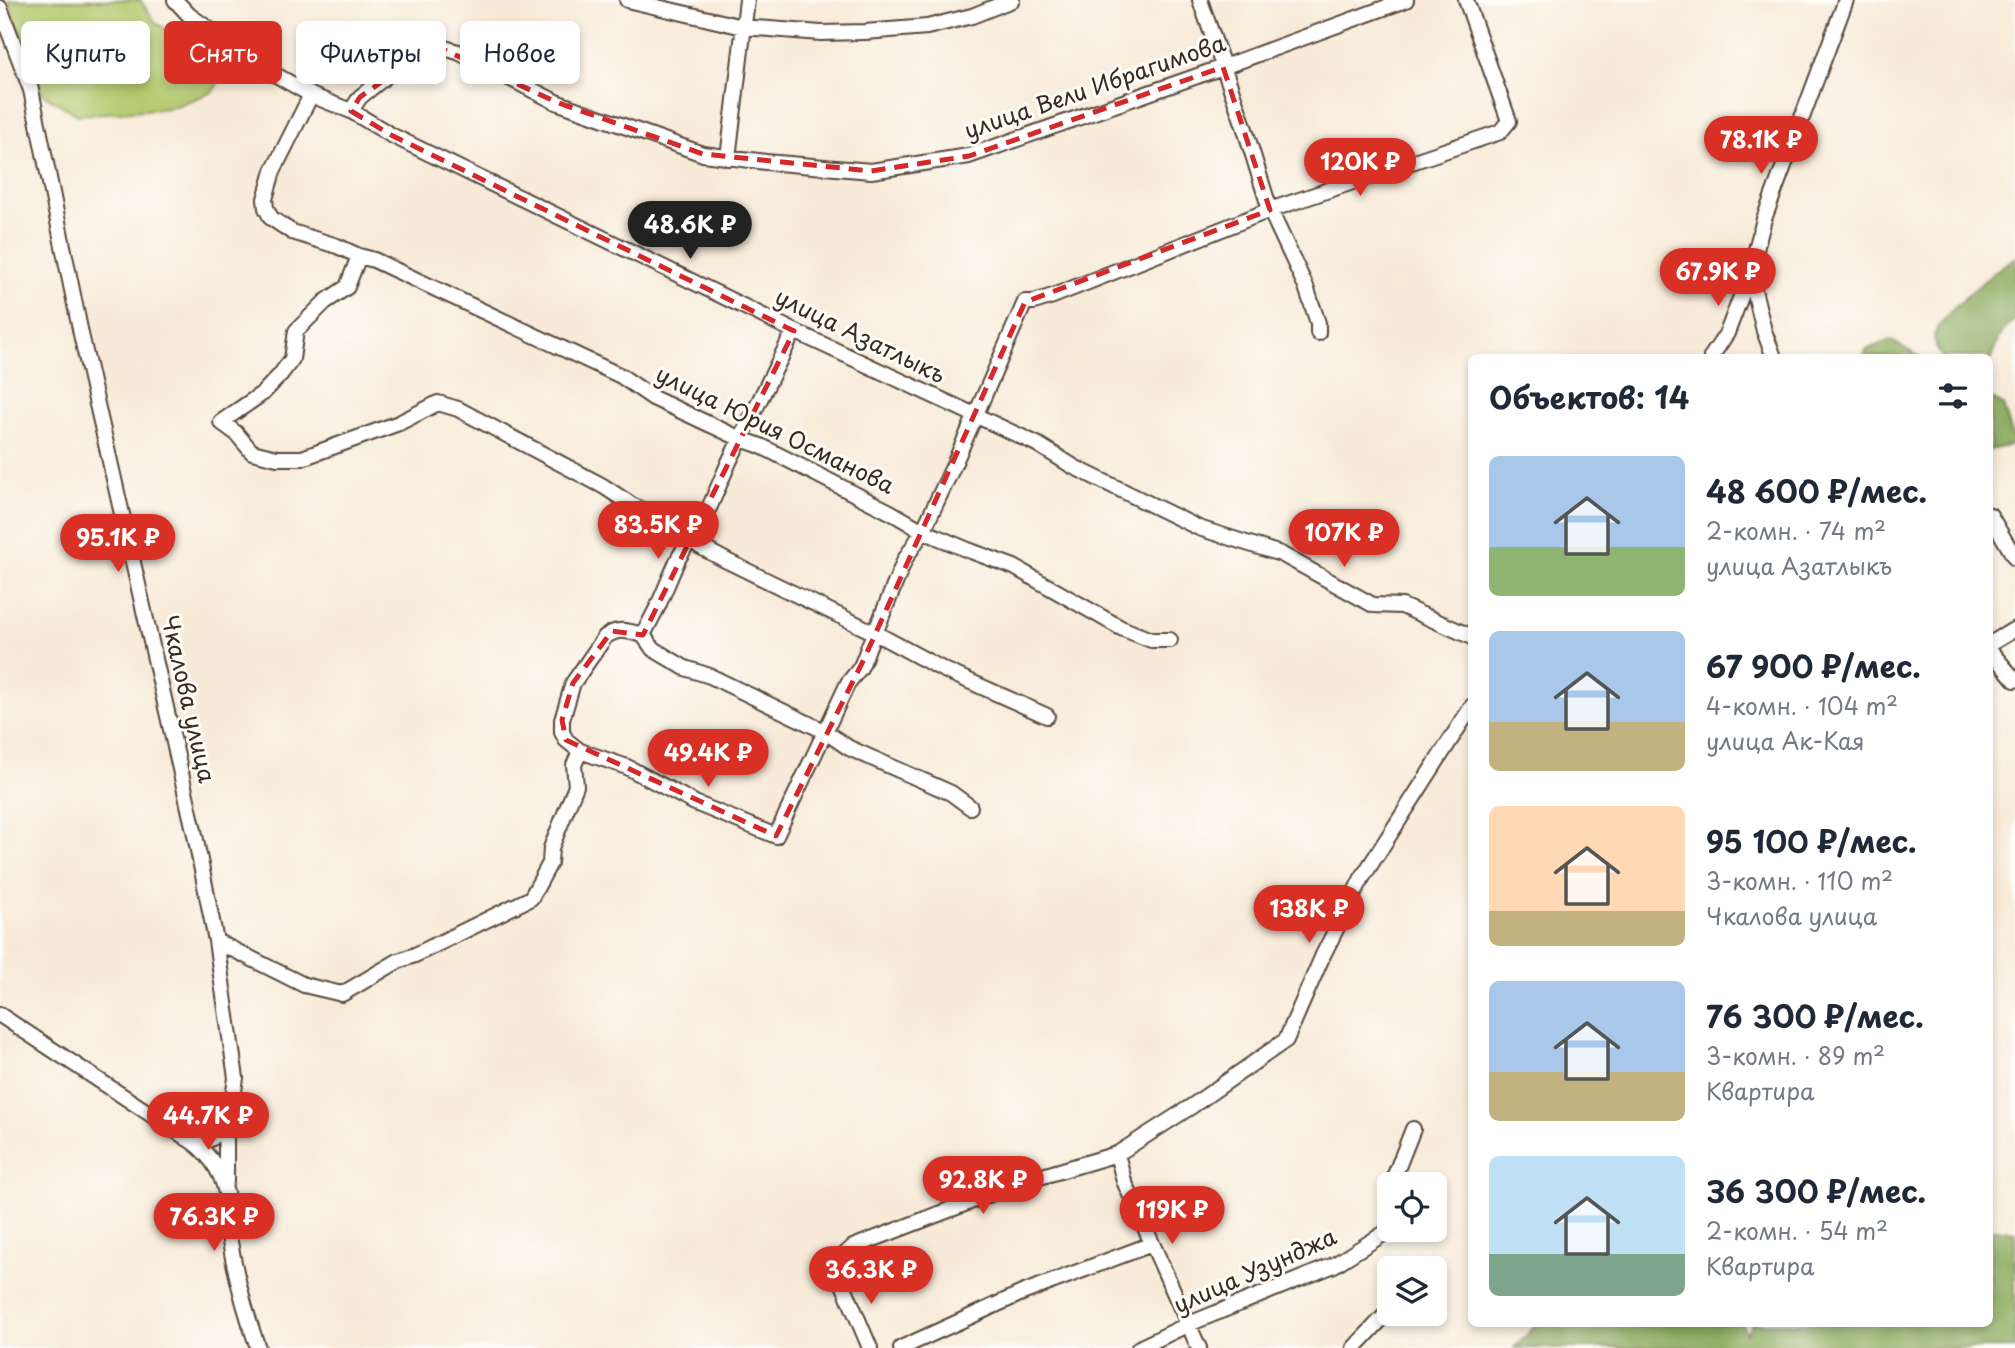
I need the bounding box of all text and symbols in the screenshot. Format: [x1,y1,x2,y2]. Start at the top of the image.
chip: Купить [21,21,150,84]
chip: Снять [164,21,282,84]
chip: Фильтры [296,21,446,84]
chip: Новое [460,21,580,84]
street label: улица Вели Ибрагимова [959,24,1231,147]
pin: 78.1K ₽ [1696,116,1826,176]
text: 78.1K ₽ [1720,121,1802,156]
pin: 120K ₽ [1303,138,1417,198]
text: 120K ₽ [1320,143,1400,178]
pin: 48.6K ₽ [625,202,755,261]
text: 48.6K ₽ [644,206,736,241]
pin: 67.9K ₽ [1653,248,1783,308]
text: 67.9K ₽ [1676,253,1760,288]
street label: улица Азатлыкъ [769,278,952,391]
street label: улица Юрия Османова [650,356,902,502]
text: Объектов: 14 [1489,374,1689,419]
icon: filters [1934,377,1972,415]
text: 48 600 ₽/мес. [1706,468,1927,513]
icon: home [1545,484,1629,568]
pin: 83.5K ₽ [593,502,723,561]
text: 83.5K ₽ [614,506,702,541]
pin: 107K ₽ [1287,510,1401,569]
text: 2-комн. · 74 m² [1706,513,1886,548]
pin: 95.1K ₽ [53,514,183,574]
text: 107K ₽ [1305,514,1383,549]
text: 95.1K ₽ [76,519,160,554]
text: улица Азатлыкъ [1706,548,1892,583]
street label: Чкалова улица [153,611,226,787]
text: 67 900 ₽/мес. [1706,643,1921,688]
icon: home [1545,659,1629,743]
text: 4-комн. · 104 m² [1706,688,1898,723]
text: улица Ак-Кая [1706,723,1865,758]
pin: 49.4K ₽ [643,730,773,789]
text: 49.4K ₽ [664,734,752,769]
text: 95 100 ₽/мес. [1706,818,1917,863]
icon: home [1545,834,1629,918]
text: 3-комн. · 110 m² [1706,863,1893,898]
pin: 138K ₽ [1252,886,1366,945]
text: 138K ₽ [1269,890,1349,925]
text: Чкалова улица [1706,898,1877,933]
text: 76 300 ₽/мес. [1706,993,1924,1038]
icon: home [1545,1009,1629,1093]
text: 3-комн. · 89 m² [1706,1038,1885,1073]
text: Квартира [1706,1073,1814,1108]
pin: 44.7K ₽ [143,1092,273,1152]
text: 44.7K ₽ [163,1097,253,1132]
pin: 92.8K ₽ [918,1156,1048,1216]
text: 92.8K ₽ [939,1161,1027,1196]
text: 36 300 ₽/мес. [1706,1168,1926,1213]
map controls [1377,1172,1447,1326]
button: locate [1377,1172,1447,1242]
icon: home [1545,1184,1629,1268]
pin: 119K ₽ [1115,1186,1229,1246]
text: 119K ₽ [1136,1191,1208,1226]
pin: 76.3K ₽ [149,1194,279,1253]
text: 76.3K ₽ [170,1198,258,1233]
text: 2-комн. · 54 m² [1706,1213,1888,1248]
street label: улица Узунджа [1167,1218,1342,1321]
pin: 36.3K ₽ [806,1246,936,1306]
text: Квартира [1706,1248,1814,1283]
text: 36.3K ₽ [825,1251,917,1286]
button: layers [1377,1256,1447,1326]

